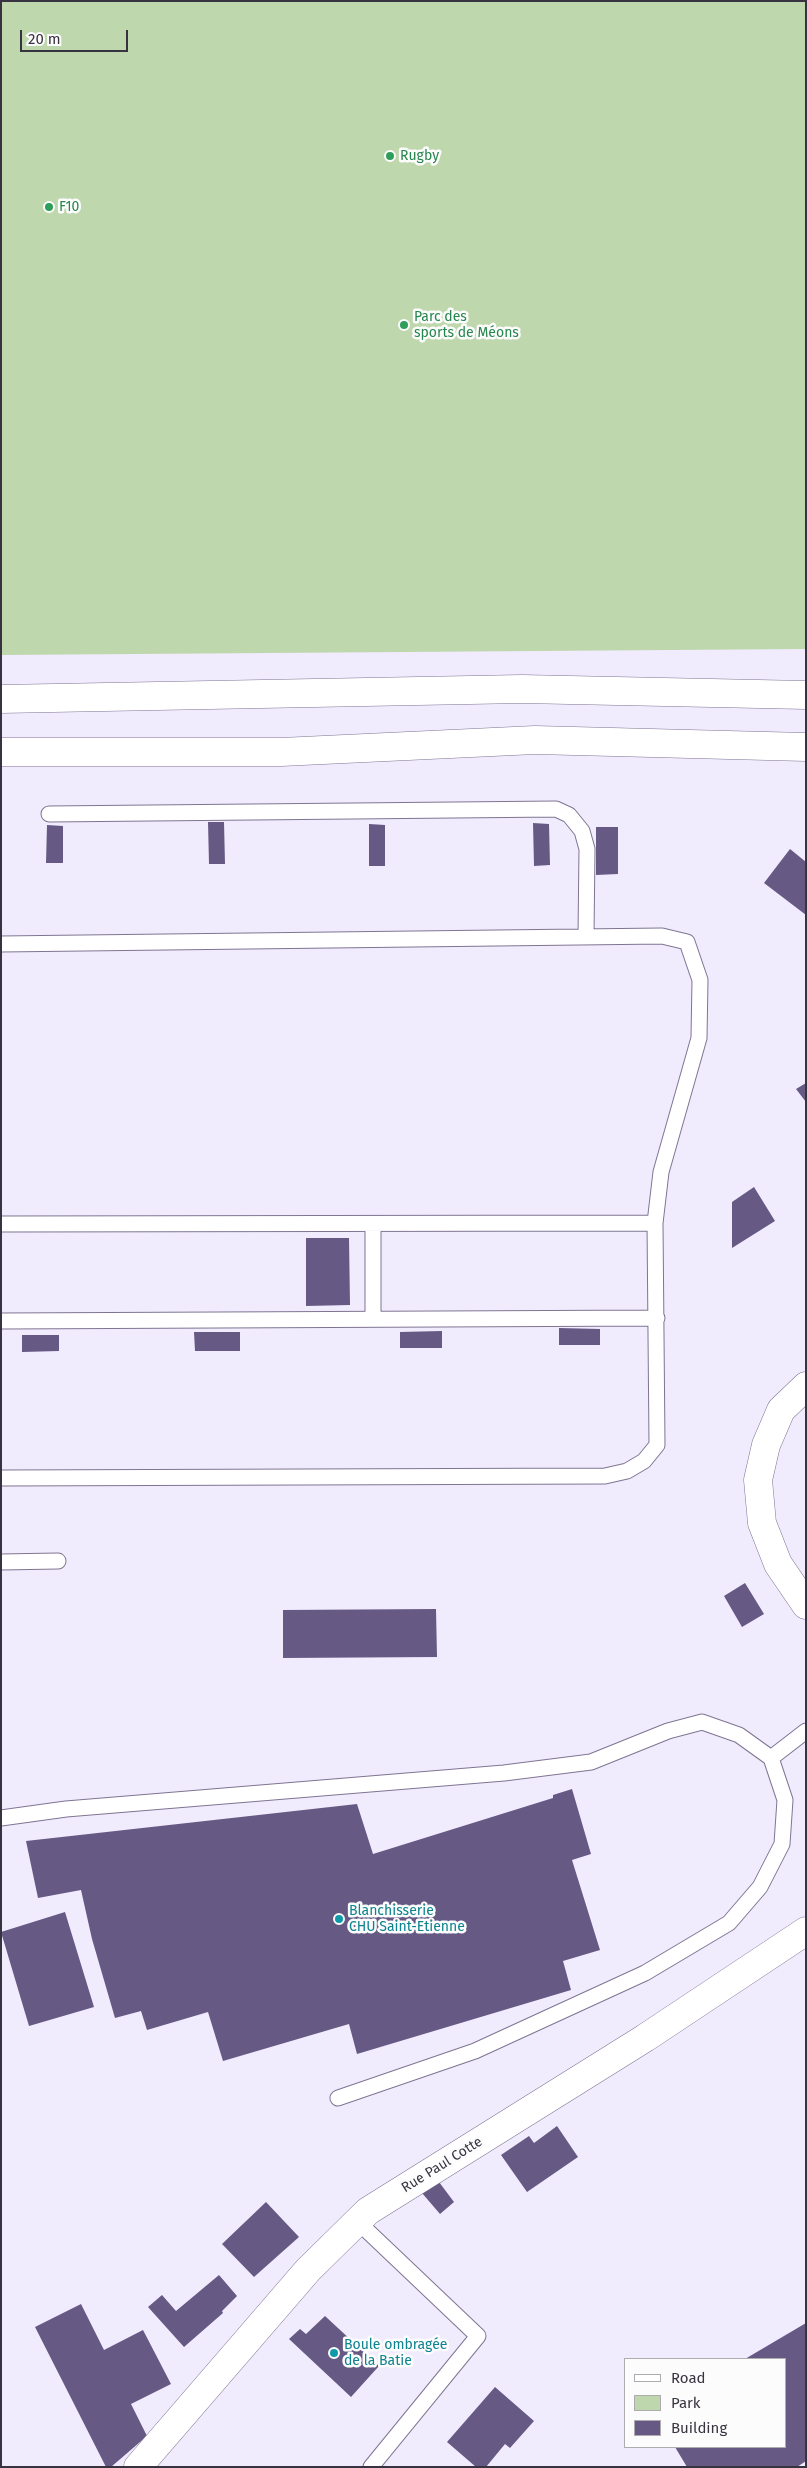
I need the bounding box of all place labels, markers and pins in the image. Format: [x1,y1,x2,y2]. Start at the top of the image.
place label: Rugby [400,148,439,164]
marker: Rugby [384,150,396,162]
place label: F10 [59,199,79,215]
marker: F10 [43,201,55,213]
place label: Parc des sports de Méons [414,309,519,342]
marker: Parc des sports de Méons [398,319,410,331]
place label: Blanchisserie CHU Saint-Etienne [349,1903,465,1935]
marker: Blanchisserie CHU Saint-Etienne [333,1913,345,1925]
place label: Boule ombragée de la Batie [344,2337,447,2370]
marker: Boule ombragée de la Batie [328,2347,340,2359]

